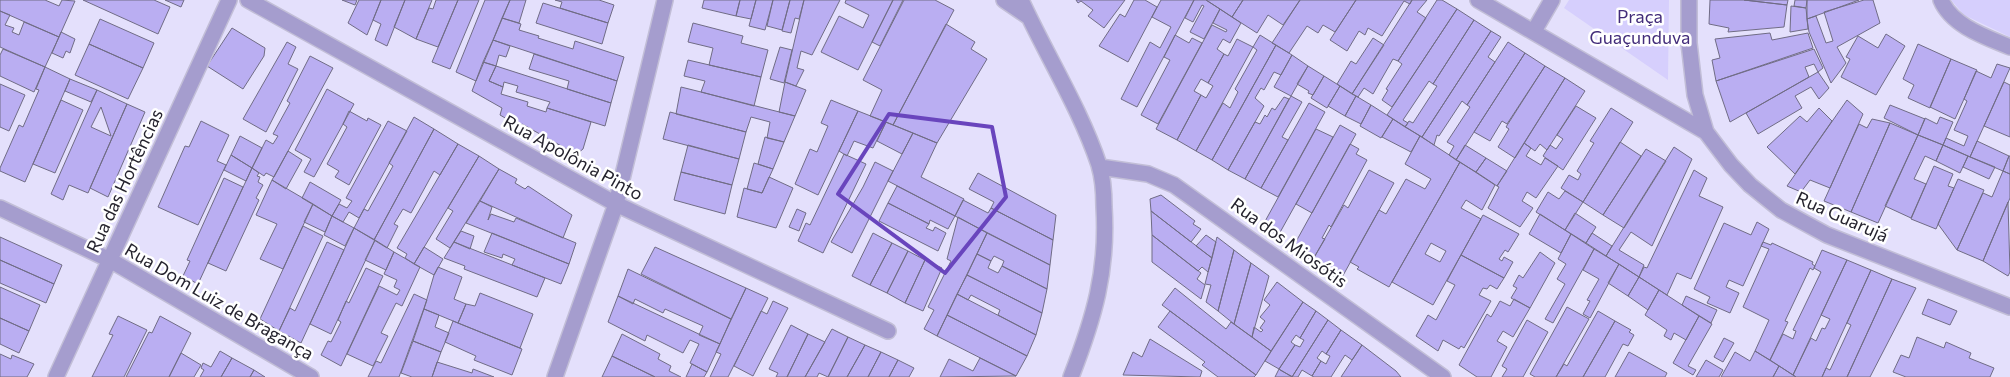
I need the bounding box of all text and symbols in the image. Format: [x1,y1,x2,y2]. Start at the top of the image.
park label: Praça Guaçunduva [1590,5,1690,48]
street label: Rua das Hortências [81,105,167,256]
street label: Rua Apolônia Pinto [500,110,647,205]
street label: Rua Guarujá [1793,186,1892,246]
street label: Rua dos Miosótis [1227,192,1352,292]
street label: Rua Dom Luiz de Bragança [121,238,318,364]

